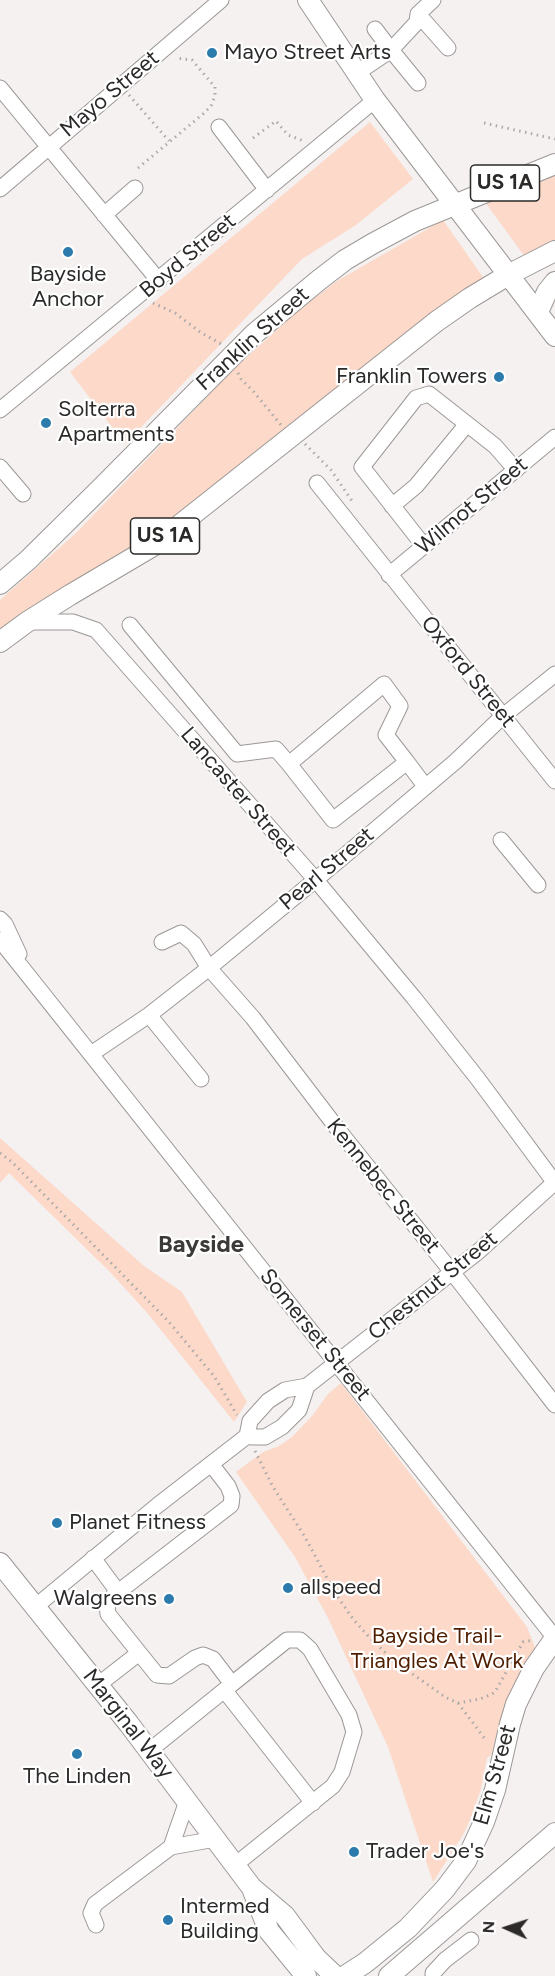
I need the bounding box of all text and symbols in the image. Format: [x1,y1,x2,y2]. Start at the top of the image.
place label: Mayo Street Arts [224,40,391,66]
street label: Mayo Street [55,45,165,143]
marker: Mayo Street Arts [205,46,219,60]
road number: US 1A [470,165,540,201]
street label: Boyd Street [135,208,241,304]
marker: Bayside Anchor [61,245,75,259]
place label: Bayside Anchor [30,262,106,314]
street label: Franklin Street [191,281,315,397]
place label: Franklin Towers [336,364,487,390]
marker: Franklin Towers [492,370,506,384]
place label: Solterra Apartments [58,397,174,448]
marker: Solterra Apartments [39,416,53,430]
street label: Wilmot Street [411,452,533,560]
road number: US 1A [130,518,200,554]
street label: Oxford Street [415,611,521,733]
street label: Lancaster Street [175,722,301,862]
street label: Pearl Street [274,822,380,916]
street label: Kennebec Street [321,1113,445,1259]
street label: Chestnut Street [363,1226,503,1346]
district label: Bayside [158,1231,244,1259]
street label: Somerset Street [254,1264,376,1406]
place label: Planet Fitness [69,1510,206,1536]
marker: Planet Fitness [50,1516,64,1530]
place label: allspeed [300,1575,381,1601]
marker: allspeed [281,1581,295,1595]
place label: Walgreens [54,1586,157,1612]
marker: Walgreens [162,1592,176,1606]
park label: Bayside Trail- Triangles At Work [351,1624,523,1676]
street label: Marginal Way [77,1664,179,1784]
street label: Elm Street [468,1722,522,1828]
marker: The Linden [70,1747,84,1761]
place label: The Linden [23,1764,131,1790]
place label: Trader Joe's [366,1839,484,1865]
marker: Trader Joe's [347,1845,361,1859]
place label: Intermed Building [180,1894,270,1946]
north arrow [477,1898,537,1958]
marker: Intermed Building [161,1913,175,1927]
text: N [479,1920,498,1934]

